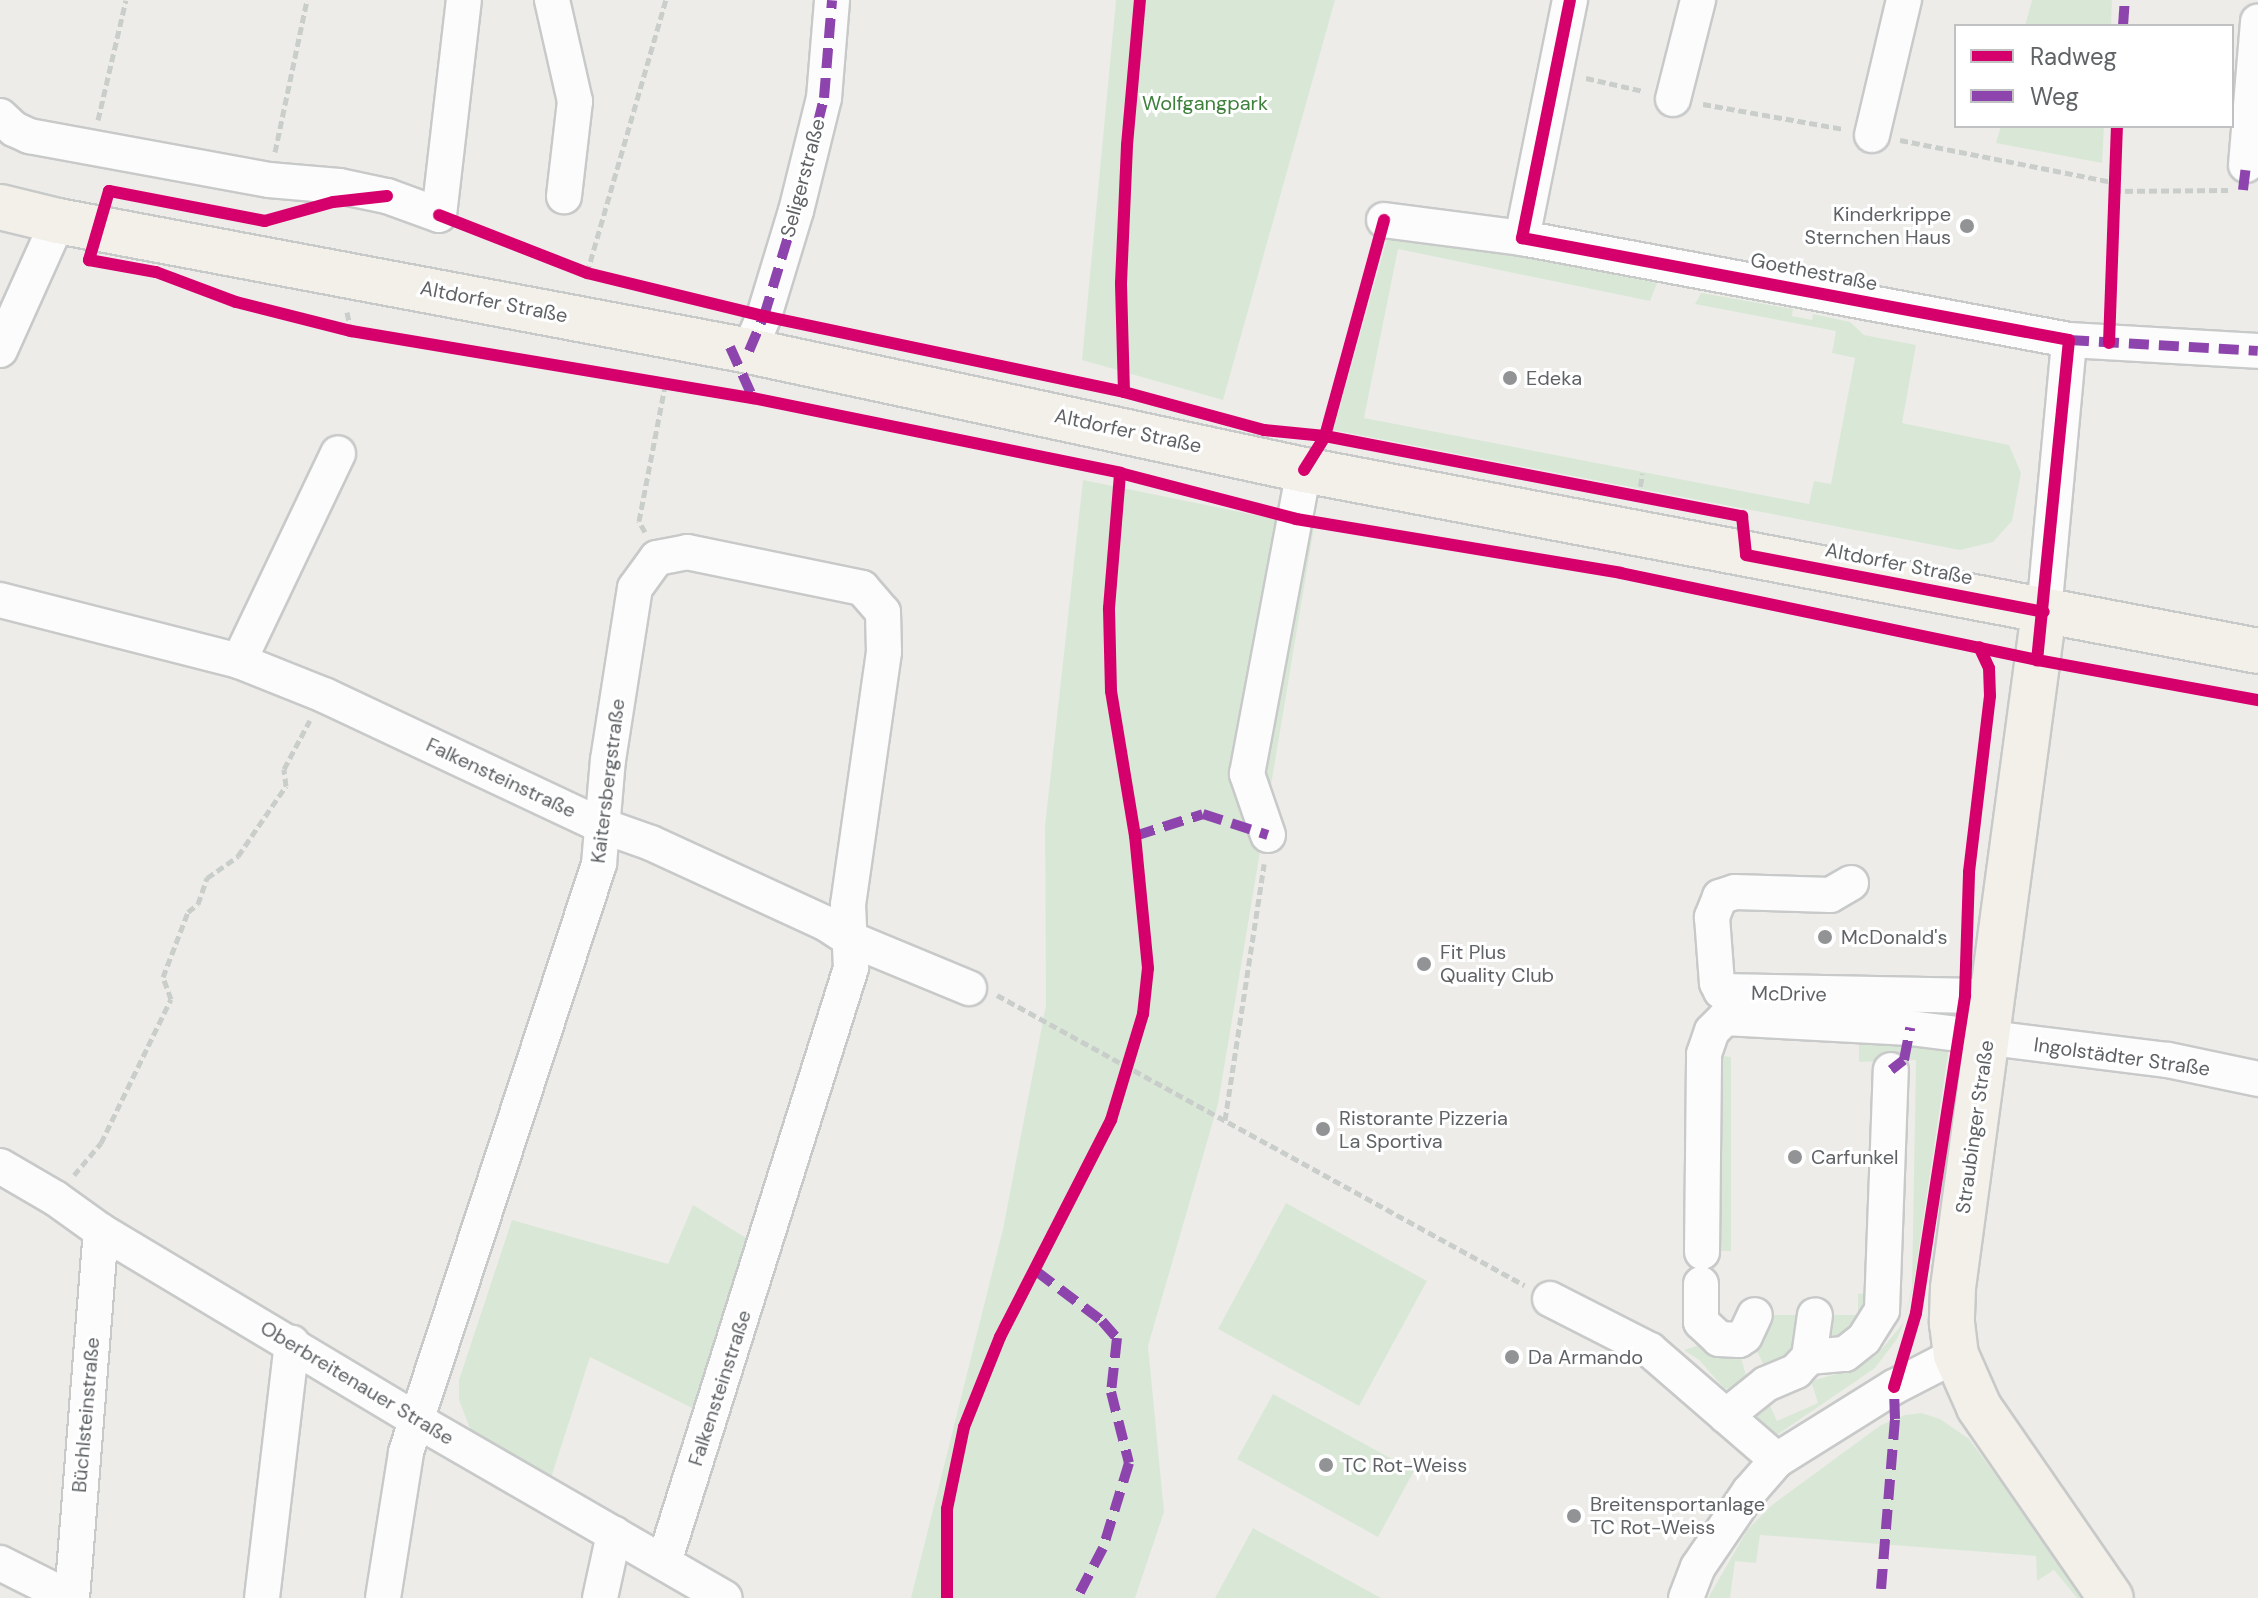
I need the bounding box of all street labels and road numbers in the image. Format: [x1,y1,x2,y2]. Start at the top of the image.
street label: Seligerstraße [776,116,830,240]
street label: Goethestraße [1749,248,1879,296]
street label: Altdorfer Straße [418,276,570,328]
street label: Altdorfer Straße [1052,404,1204,458]
street label: Altdorfer Straße [1823,538,1975,590]
street label: Kaitersbergstraße [586,697,630,865]
street label: Falkensteinstraße [422,733,580,823]
street label: McDrive [1751,981,1827,1007]
street label: Ingolstädter Straße [2032,1033,2212,1081]
street label: Straubinger Straße [1951,1039,1999,1215]
street label: Falkensteinstraße [683,1307,757,1469]
street label: Oberbreitenauer Straße [256,1316,458,1450]
street label: Büchlsteinstraße [67,1336,105,1494]

